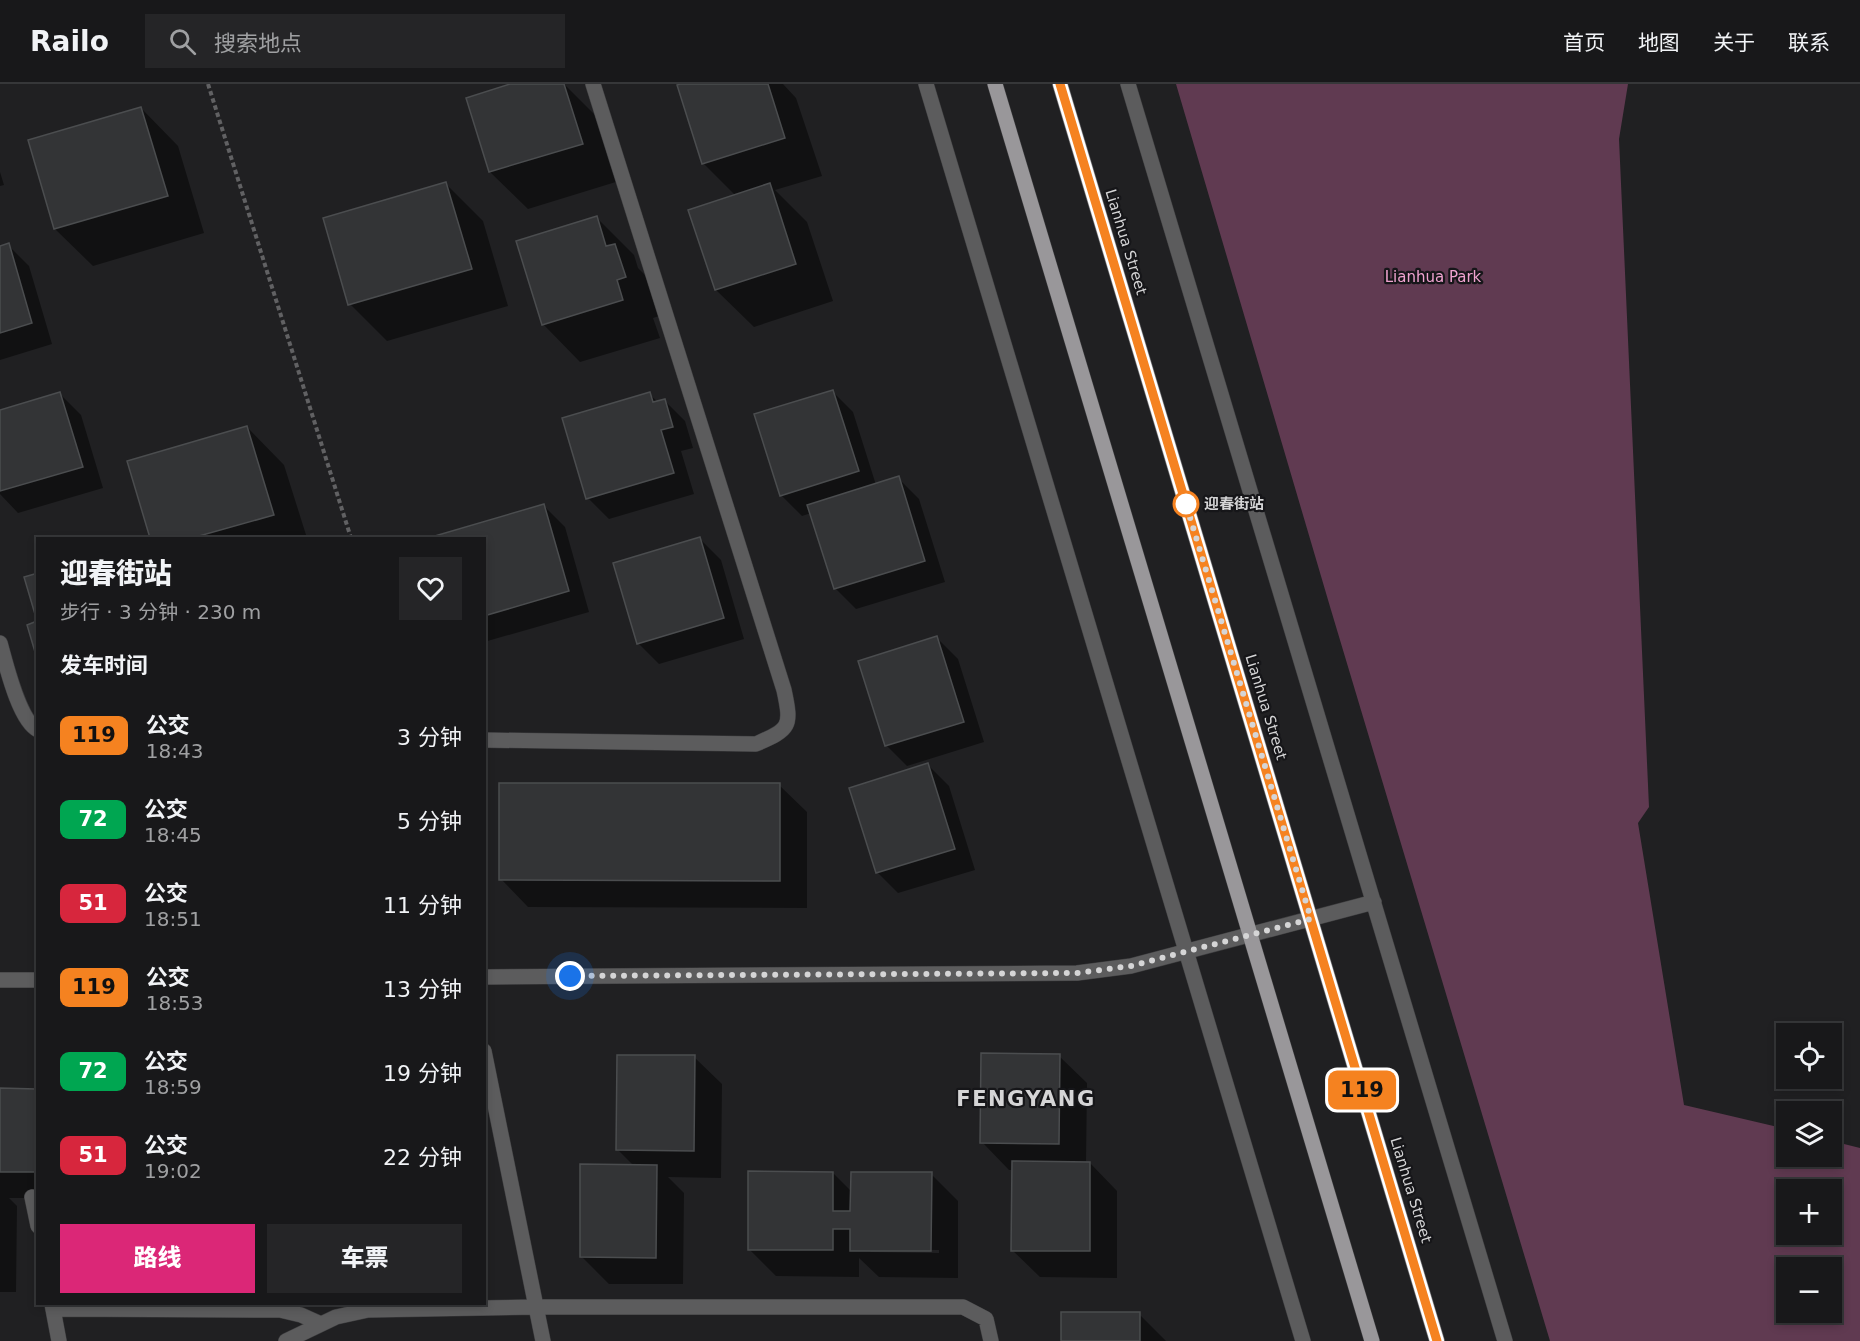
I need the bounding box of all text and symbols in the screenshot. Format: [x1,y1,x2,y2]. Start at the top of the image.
search box [145,14,565,68]
text: Railo [30,25,109,58]
icon: search [166,25,199,58]
text: 搜索地点 [214,31,302,56]
text: 首页 [1563,31,1605,55]
text: 地图 [1638,31,1680,55]
text: 关于 [1713,31,1755,55]
text: 联系 [1788,31,1830,55]
street label: Lianhua Street [1101,187,1151,297]
park label: Lianhua Park [1385,268,1482,286]
marker: 迎春街站 [1173,491,1199,517]
place label: 迎春街站 [1204,495,1264,513]
text: 迎春街站 [60,557,172,590]
button: heart [399,557,462,620]
text: 步行 · 3 分钟 · 230 m [60,600,261,624]
street label: Lianhua Street [1241,652,1291,762]
text: 发车时间 [60,653,148,678]
text: 公交 [146,713,190,738]
text: 119 [72,723,116,747]
text: 3 分钟 [397,725,462,750]
text: 18:43 [146,739,203,763]
text: 公交 [144,797,188,822]
text: 72 [78,807,108,831]
text: 5 分钟 [397,809,462,834]
text: 18:45 [144,823,202,847]
text: 公交 [144,881,188,906]
text: 51 [78,891,108,915]
text: 11 分钟 [383,893,462,918]
text: 18:51 [144,907,202,931]
your location [555,961,585,991]
text: 公交 [146,965,190,990]
text: 119 [72,975,116,999]
text: 13 分钟 [383,977,462,1002]
text: 18:53 [146,991,203,1015]
map controls [1776,1023,1842,1323]
button: locate [1776,1023,1842,1089]
text: 公交 [144,1049,188,1074]
text: 72 [78,1059,108,1083]
text: 19 分钟 [383,1061,462,1086]
line badge: 119 [1328,1070,1396,1110]
text: 18:59 [144,1075,202,1099]
text: 119 [1340,1078,1384,1102]
district label: FENGYANG [956,1087,1096,1111]
button: layers [1776,1101,1842,1167]
text: 公交 [144,1133,188,1158]
street label: Lianhua Street [1386,1135,1436,1245]
text: 51 [78,1143,108,1167]
text: 22 分钟 [383,1145,462,1170]
text: 19:02 [144,1159,202,1183]
button: + [1776,1179,1842,1245]
button: 路线 [60,1224,255,1293]
button: 车票 [267,1224,462,1293]
button: − [1776,1257,1842,1323]

